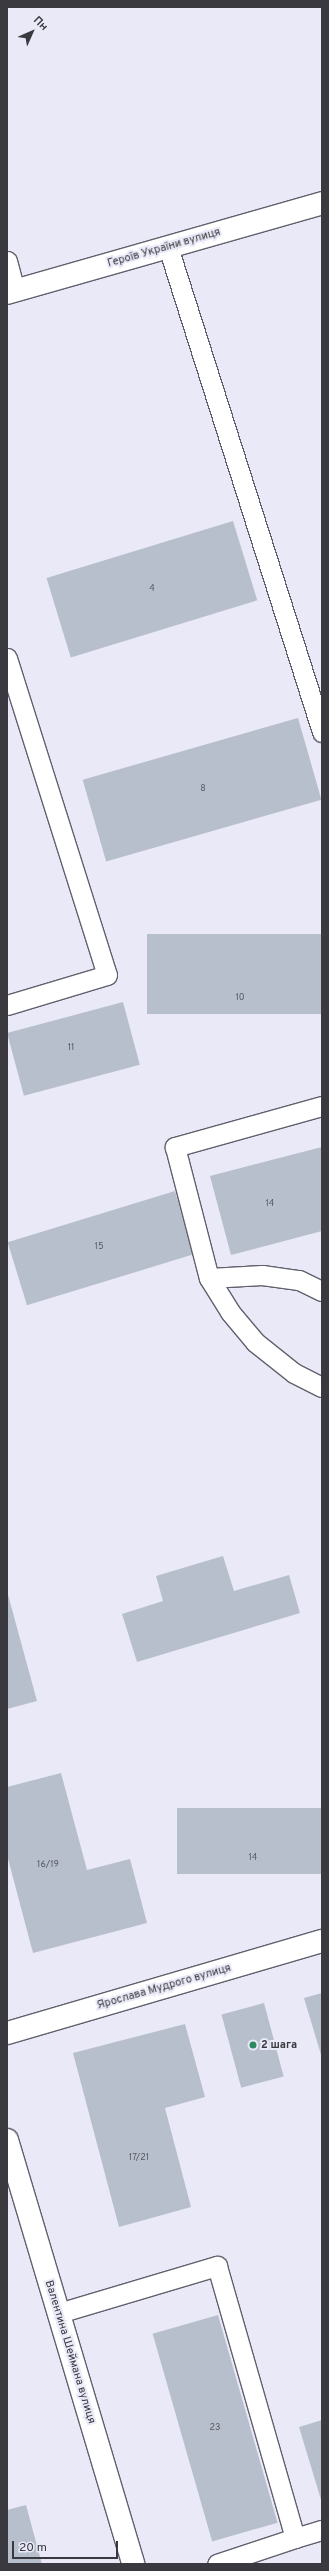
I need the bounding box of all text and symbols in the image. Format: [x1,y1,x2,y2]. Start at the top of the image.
north arrow [12,12,52,52]
text: Пн [30,13,51,34]
street label: Героїв України вулиця [106,226,222,270]
house number: 4 [149,584,155,594]
house number: 8 [200,784,206,794]
house number: 10 [235,993,245,1003]
house number: 11 [68,1043,74,1053]
house number: 14 [266,1199,274,1209]
house number: 15 [95,1242,103,1252]
house number: 14 [249,1853,257,1863]
house number: 16/19 [37,1860,59,1870]
street label: Ярослава Мудрого вулиця [95,1962,233,2012]
place label: 2 шага [261,2038,297,2052]
marker: 2 шага [248,2040,258,2050]
house number: 17/21 [129,2153,149,2163]
street label: Валентина Шеймана вулиця [42,2279,98,2425]
house number: 23 [210,2423,220,2433]
scale bar [14,2533,120,2559]
text: 20 m [19,2540,47,2556]

